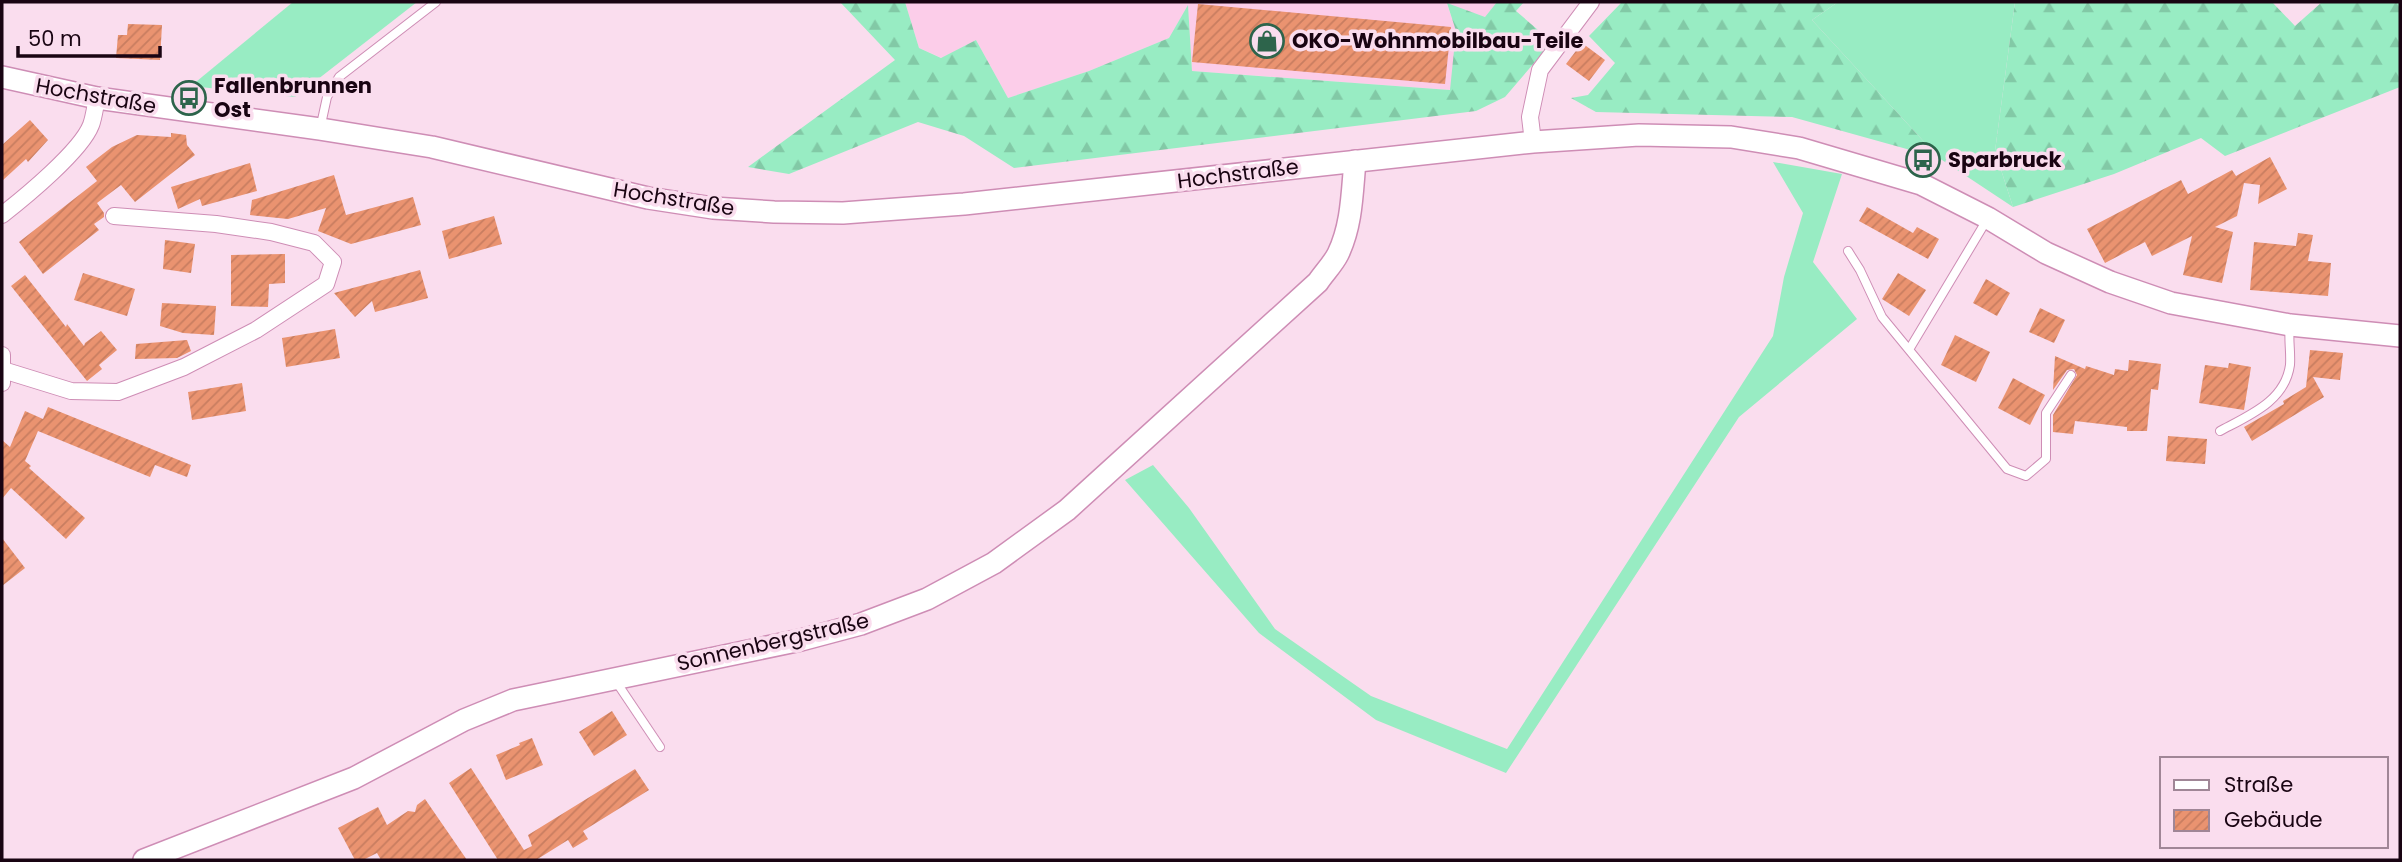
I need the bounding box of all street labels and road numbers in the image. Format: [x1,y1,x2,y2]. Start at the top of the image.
street label: Hochstraße [33,71,159,120]
street label: Hochstraße [1176,152,1300,195]
street label: Hochstraße [611,175,737,222]
street label: Sonnenbergstraße [674,605,872,678]

